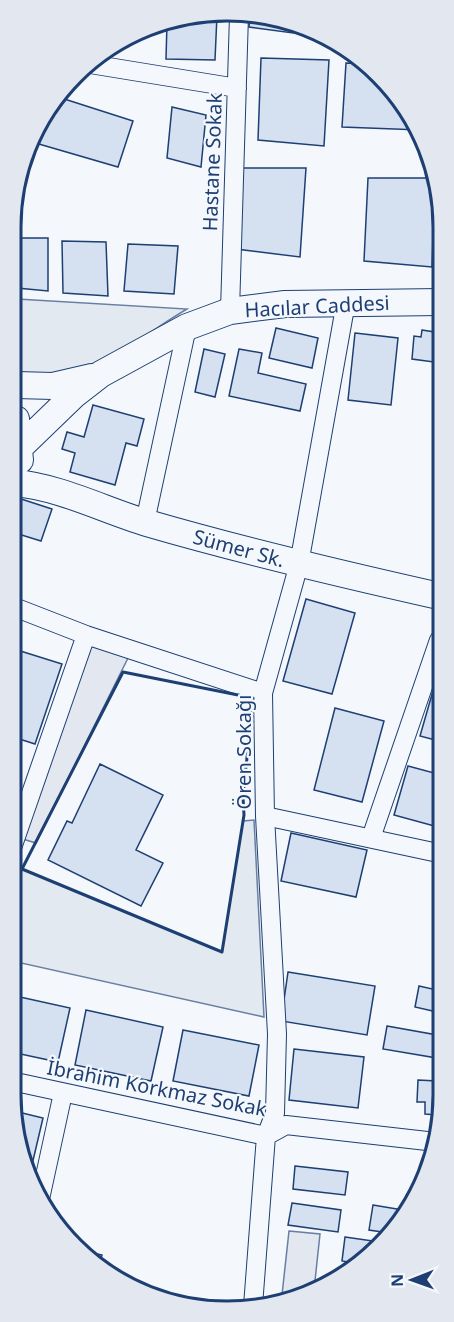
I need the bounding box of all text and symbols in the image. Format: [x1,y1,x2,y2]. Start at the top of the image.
street label: Hastane Sokak [196,92,228,232]
street label: Hacılar Caddesi [244,289,390,323]
street label: Sümer Sk. [190,523,288,573]
street label: Ören Sokağı [230,695,257,809]
street label: İbrahim Korkmaz Sokak [45,1053,269,1123]
north arrow [382,1250,442,1310]
text: N [386,1274,408,1287]

